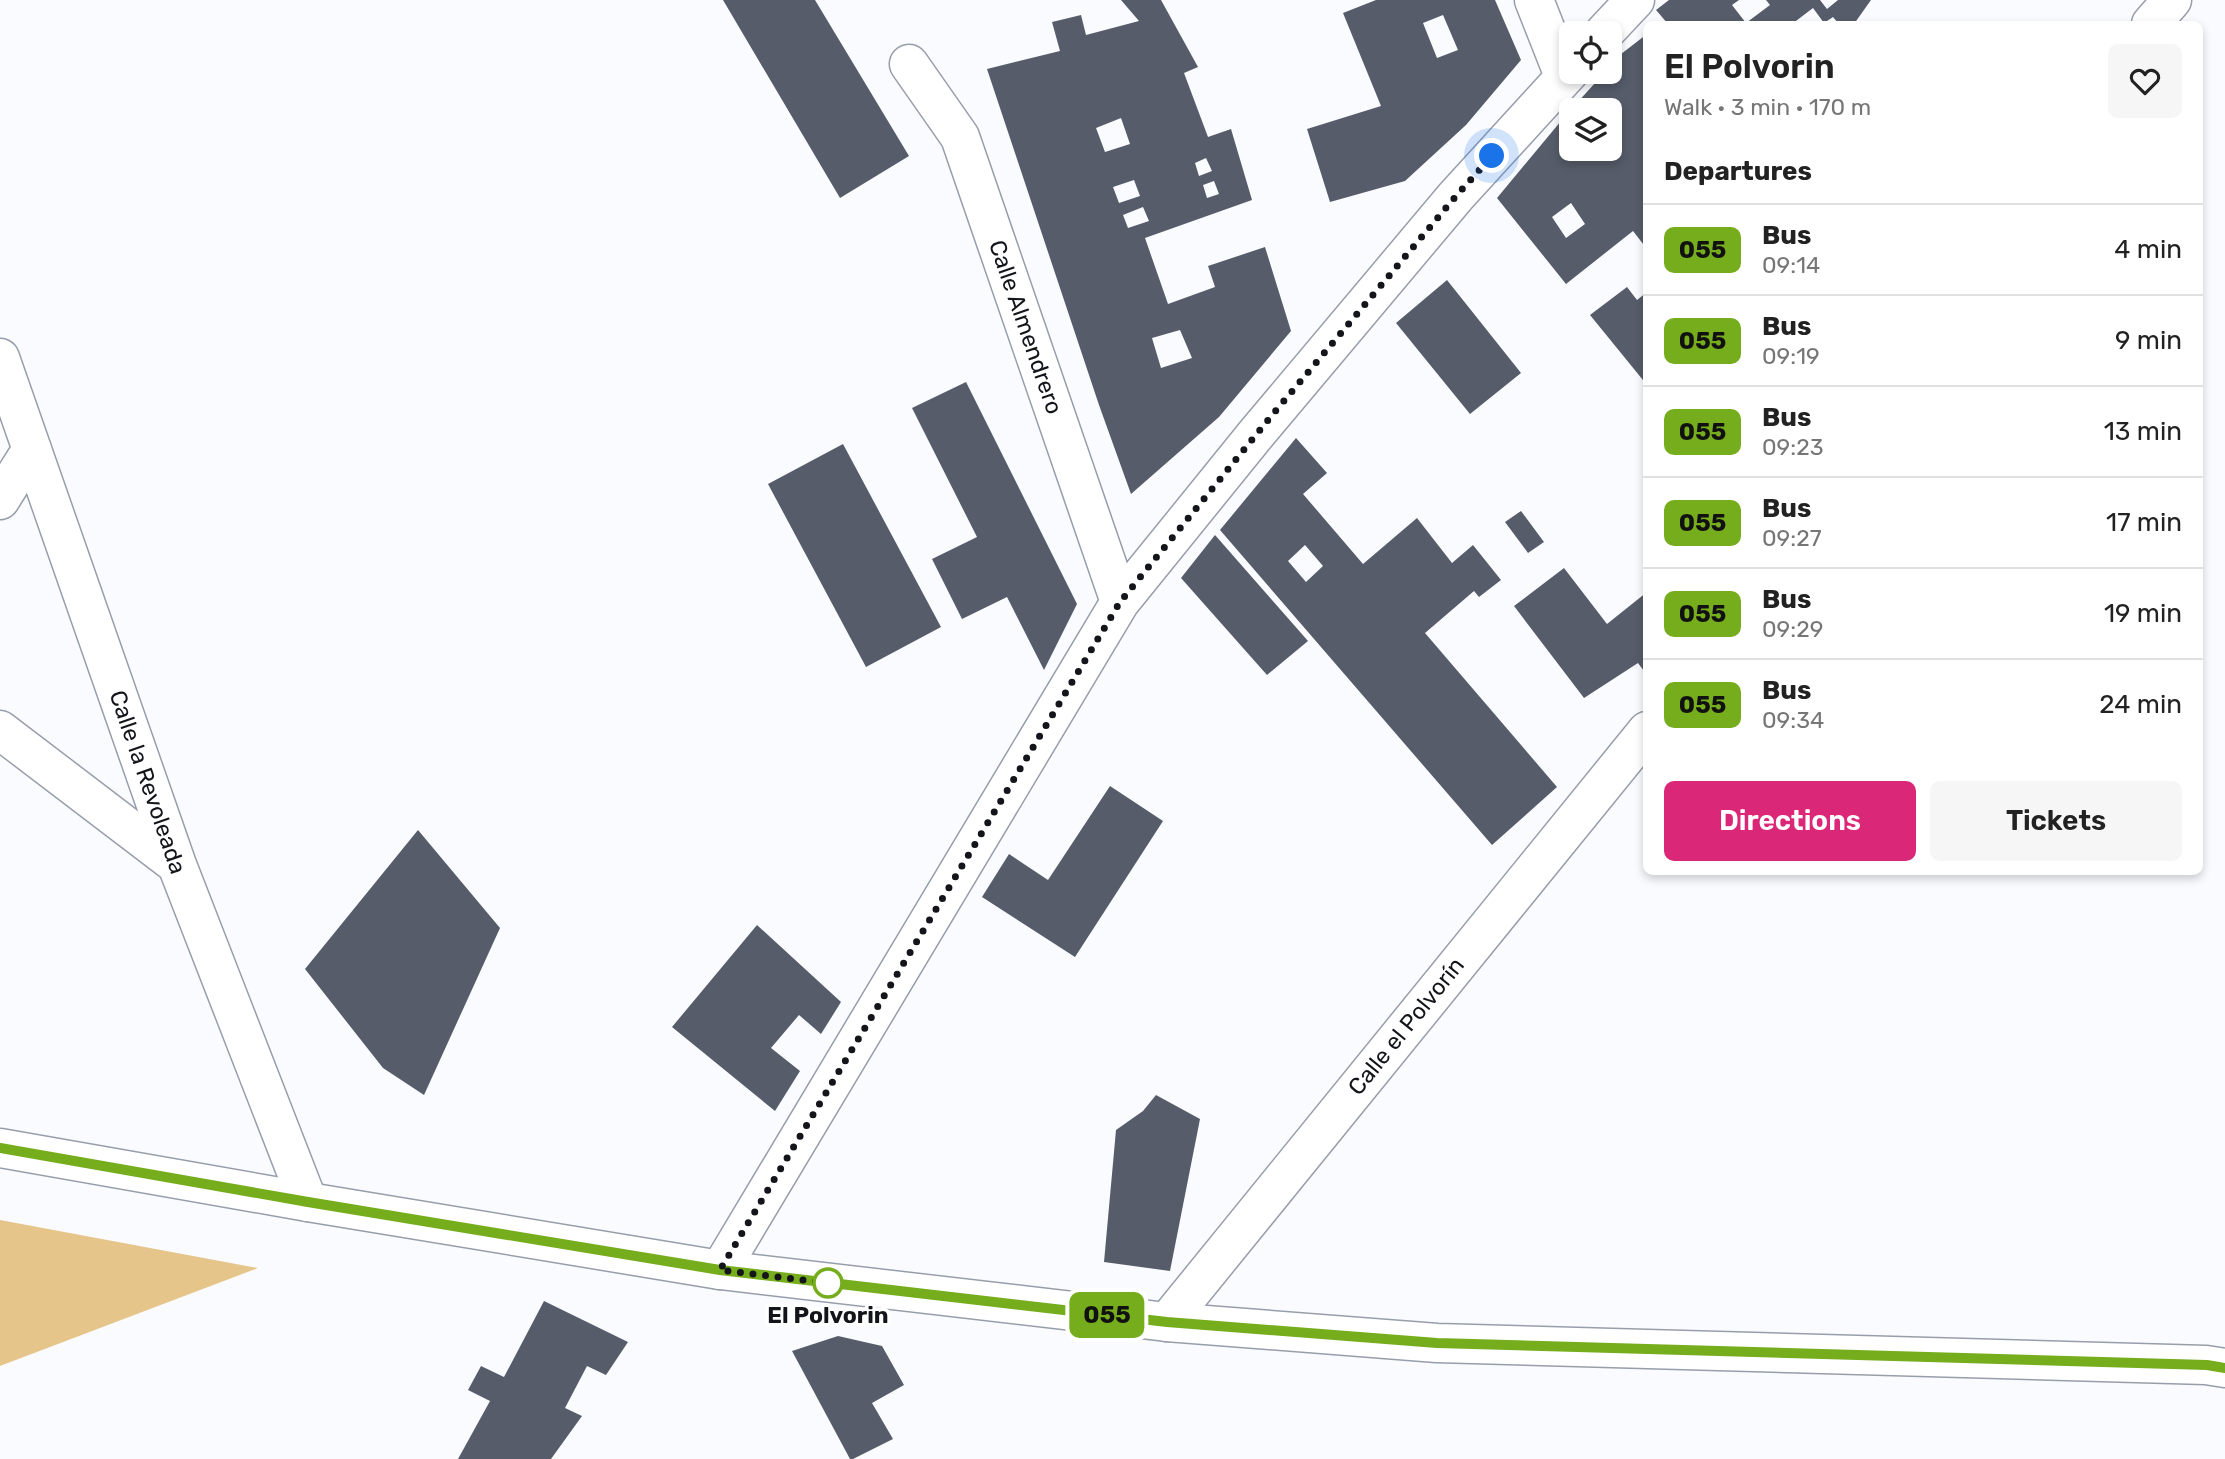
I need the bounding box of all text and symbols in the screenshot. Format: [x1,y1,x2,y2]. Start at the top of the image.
map controls [1559,21,1622,161]
button: locate [1559,21,1622,84]
button: heart [2108,44,2182,118]
text: El Polvorin [1664,47,1835,86]
text: Walk · 3 min · 170 m [1664,93,1871,121]
button: layers [1559,98,1622,161]
your location [1474,138,1509,173]
text: Departures [1664,156,1812,187]
text: Bus [1762,220,1811,251]
text: 4 min [2114,234,2182,265]
street label: Calle Almendrero [983,236,1069,418]
text: 055 [1679,236,1726,264]
text: 09:14 [1762,251,1820,279]
text: Bus [1762,311,1811,342]
text: 9 min [2115,325,2182,356]
text: 055 [1679,327,1726,355]
text: 09:19 [1762,342,1820,370]
text: Bus [1762,402,1811,433]
text: 13 min [2104,416,2182,447]
text: 055 [1679,418,1726,446]
text: 09:23 [1762,433,1823,461]
text: Bus [1762,493,1811,524]
text: 17 min [2106,507,2182,538]
text: 055 [1679,509,1726,537]
text: 09:27 [1762,524,1821,552]
text: Bus [1762,584,1811,615]
text: 19 min [2104,598,2182,629]
text: 055 [1679,600,1726,628]
text: 09:29 [1762,615,1823,643]
text: Bus [1762,675,1811,706]
street label: Calle la Revoleada [103,687,193,877]
text: 24 min [2099,689,2182,720]
text: 055 [1679,691,1726,719]
text: 09:34 [1762,706,1824,734]
button: Directions [1664,781,1916,861]
button: Tickets [1930,781,2182,861]
street label: Calle el Polvorín [1342,952,1470,1100]
marker: El Polvorin [813,1268,843,1298]
line badge: 055 [1067,1292,1147,1338]
place label: El Polvorin [767,1301,889,1329]
text: 055 [1083,1301,1131,1329]

